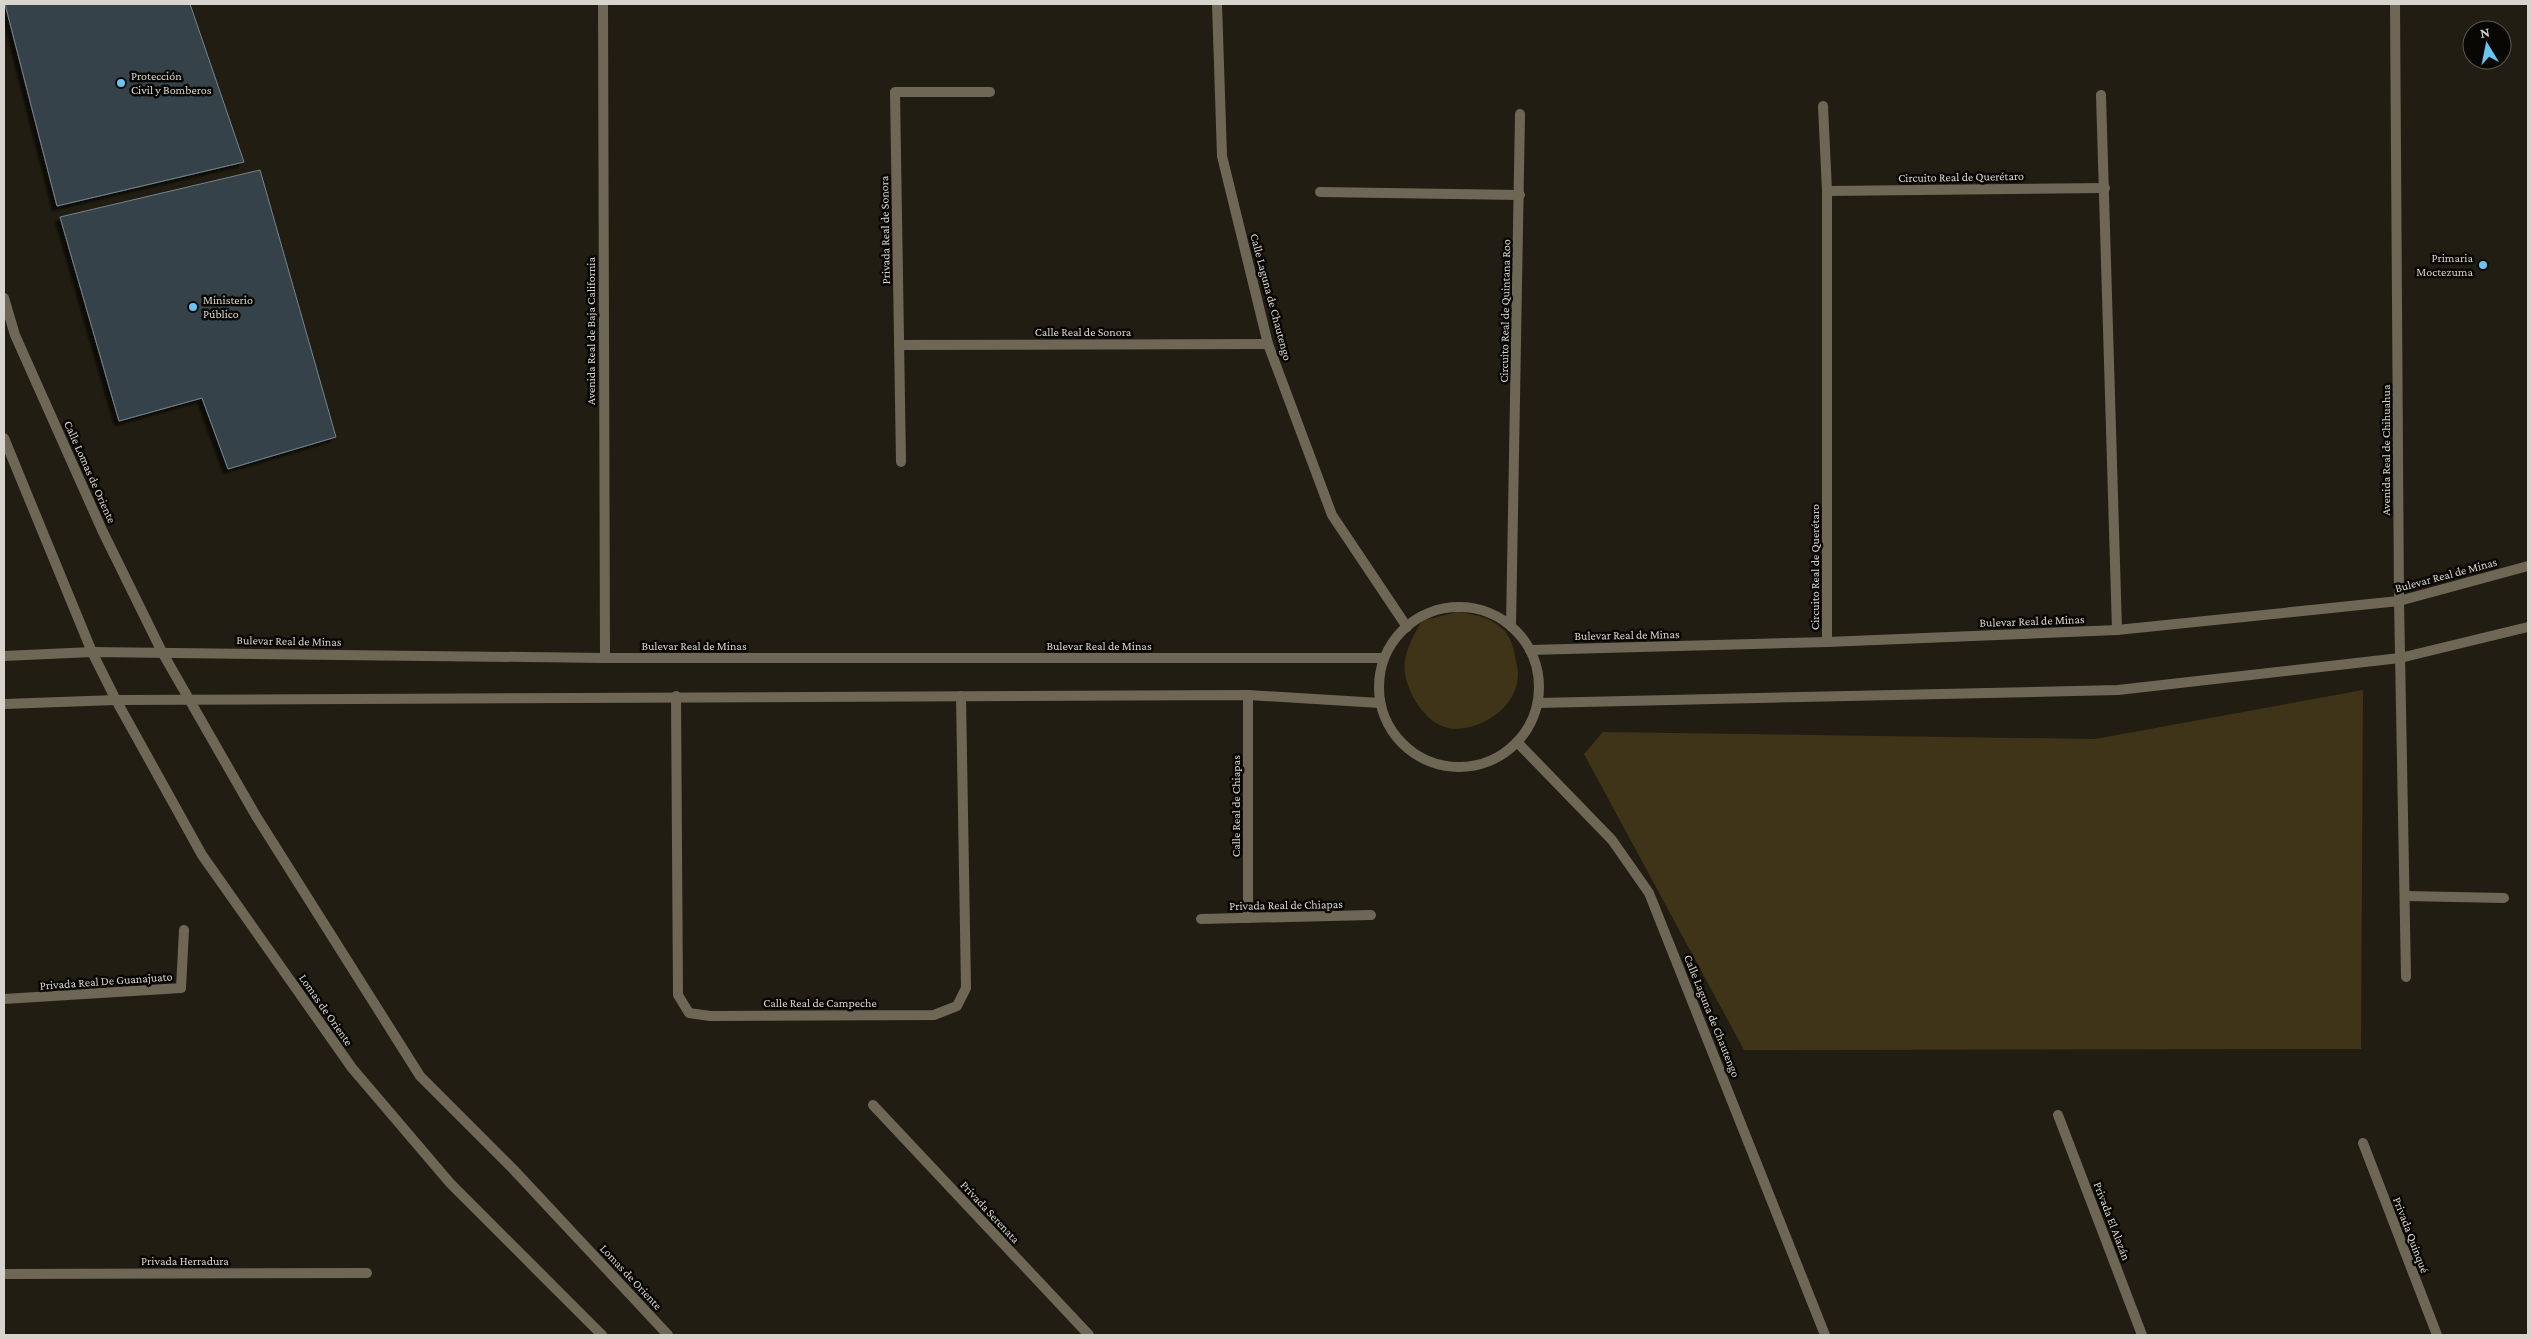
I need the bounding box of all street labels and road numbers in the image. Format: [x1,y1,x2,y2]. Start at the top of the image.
street label: Circuito Real de Querétaro [1898,169,2024,185]
street label: Privada Real de Sonora [877,175,893,284]
street label: Calle Laguna de Chautengo [1247,232,1295,362]
street label: Circuito Real de Quintana Roo [1497,239,1513,383]
street label: Avenida Real de Baja California [584,257,598,405]
street label: Calle Real de Sonora [1035,325,1132,339]
street label: Avenida Real de Chihuahua [2379,384,2393,515]
street label: Calle Lomas de Oriente [61,419,119,525]
street label: Circuito Real de Querétaro [1808,504,1822,630]
street label: Bulevar Real de Minas [2393,555,2499,595]
street label: Bulevar Real de Minas [1979,612,2085,630]
street label: Bulevar Real de Minas [1574,627,1680,643]
street label: Bulevar Real de Minas [236,633,342,649]
street label: Bulevar Real de Minas [641,639,747,653]
street label: Bulevar Real de Minas [1046,639,1152,653]
street label: Calle Real de Chiapas [1229,755,1243,857]
street label: Privada Real de Chiapas [1229,897,1343,913]
street label: Calle Laguna de Chautengo [1681,953,1743,1079]
street label: Privada Real De Guanajuato [39,969,173,993]
street label: Lomas de Oriente [296,971,356,1049]
street label: Calle Real de Campeche [763,996,877,1010]
street label: Privada Serenata [958,1178,1023,1246]
street label: Privada El Alazán [2091,1180,2134,1263]
street label: Privada Quinqué [2390,1195,2432,1275]
street label: Lomas de Oriente [597,1241,665,1313]
street label: Privada Herradura [141,1254,229,1268]

